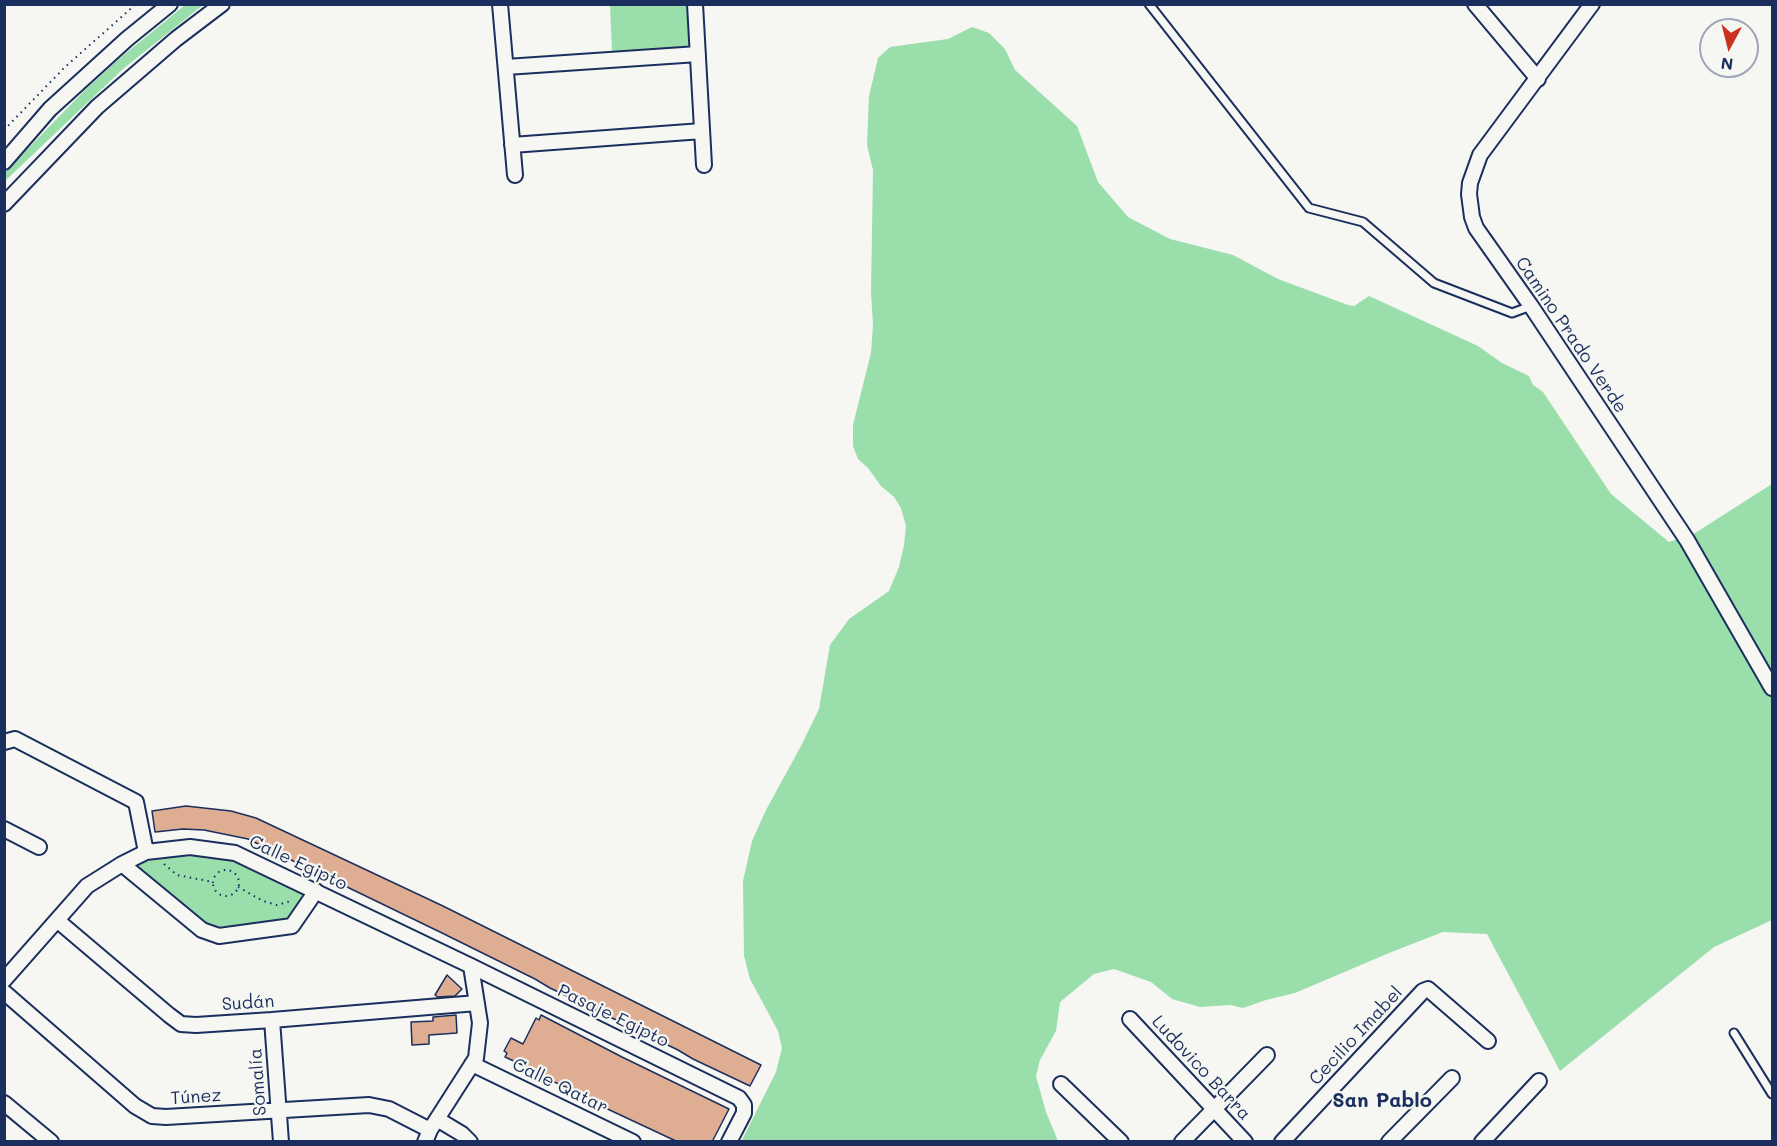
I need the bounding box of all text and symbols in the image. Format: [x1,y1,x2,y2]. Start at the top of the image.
north arrow [1699,18,1759,78]
text: N [1720,53,1734,76]
street label: Camino Prado Verde [1511,253,1631,417]
street label: Calle Egipto [245,831,351,895]
street label: Pasaje Egipto [554,980,672,1052]
street label: Cecilio Imabel [1305,982,1407,1090]
street label: Sudán [221,990,275,1016]
street label: Ludovico Barra [1147,1011,1255,1125]
street label: Somalía [245,1047,271,1117]
street label: Calle Qatar [509,1054,611,1118]
street label: Túnez [170,1084,222,1110]
district label: San Pablo [1332,1089,1432,1113]

